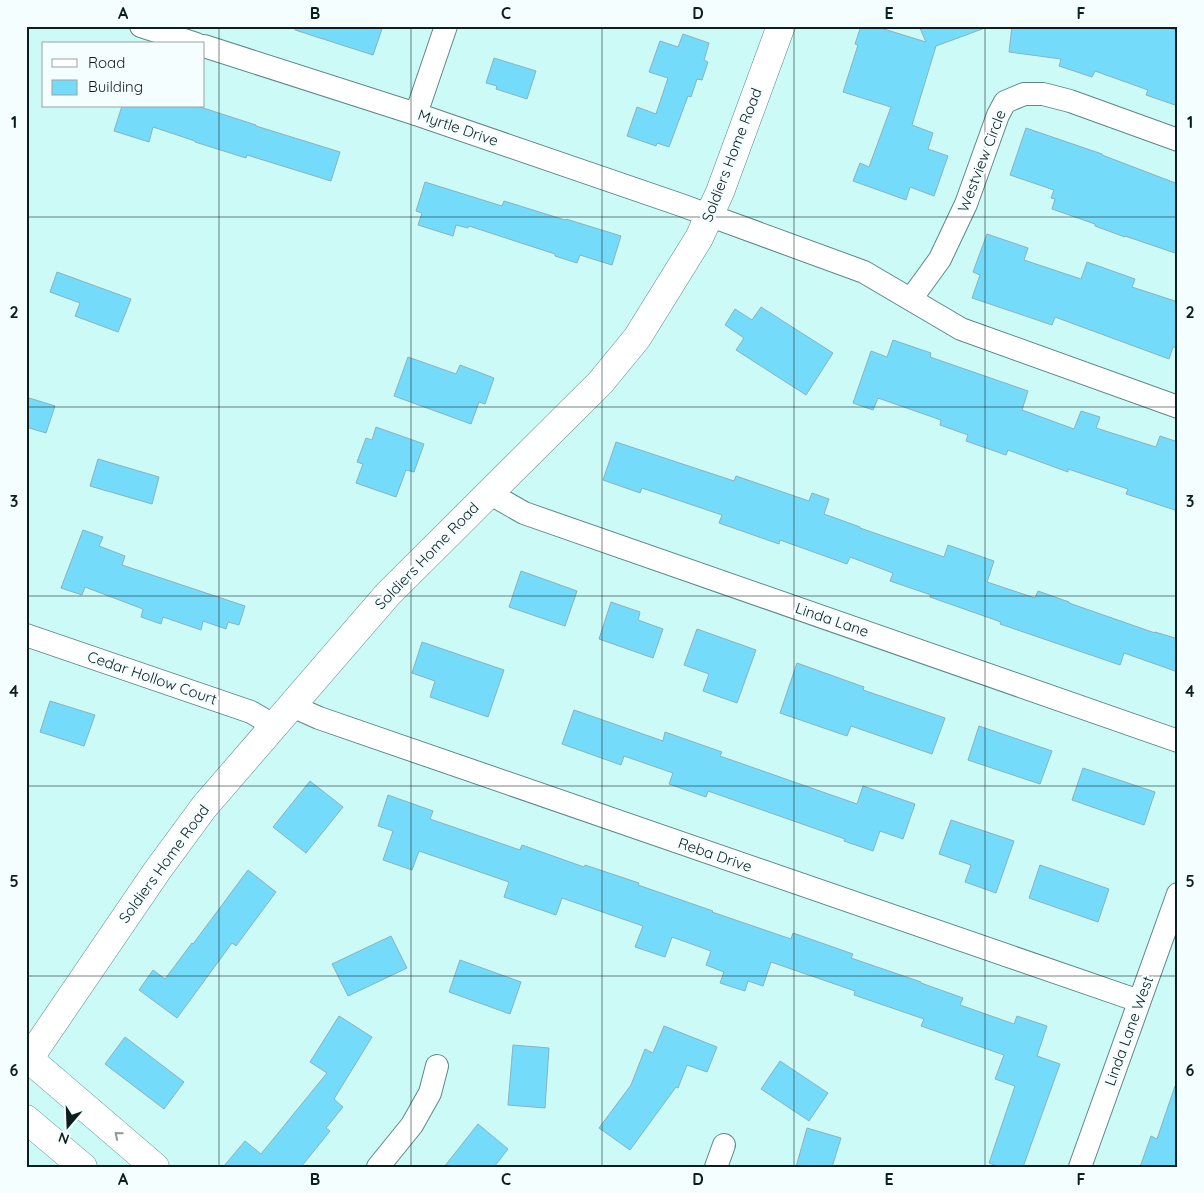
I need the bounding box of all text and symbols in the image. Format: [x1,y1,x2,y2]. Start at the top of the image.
text: A [118,3,129,23]
text: B [310,3,320,23]
text: C [501,3,511,23]
text: D [692,3,704,23]
text: E [884,3,894,23]
text: F [1077,3,1086,23]
legend [42,42,205,108]
text: Road [88,53,125,72]
text: Building [88,77,143,96]
street label: Soldiers Home Road [697,85,766,224]
street label: Myrtle Drive [415,105,501,150]
street label: Westview Circle [953,107,1010,215]
text: 1 [11,112,17,132]
text: 1 [1187,112,1193,132]
text: 2 [9,302,19,322]
text: 2 [1185,302,1195,322]
text: 3 [10,491,18,511]
text: 3 [1186,491,1194,511]
street label: Soldiers Home Road [371,498,483,613]
street label: Linda Lane [793,598,871,641]
street label: Cedar Hollow Court [85,646,219,709]
text: 4 [9,681,19,701]
text: 4 [1185,681,1195,701]
street label: Soldiers Home Road [114,801,213,927]
street label: Reba Drive [676,833,755,876]
text: 5 [9,871,19,891]
text: 5 [1185,871,1195,891]
street label: Linda Lane West [1100,973,1157,1088]
text: 6 [10,1060,19,1080]
text: 6 [1186,1060,1195,1080]
north arrow [42,1100,92,1150]
text: N [56,1128,72,1148]
one-way arrow [114,1132,123,1141]
text: A [118,1169,129,1189]
text: B [310,1169,320,1189]
text: C [501,1169,511,1189]
text: D [692,1169,704,1189]
text: E [884,1169,894,1189]
text: F [1077,1169,1086,1189]

